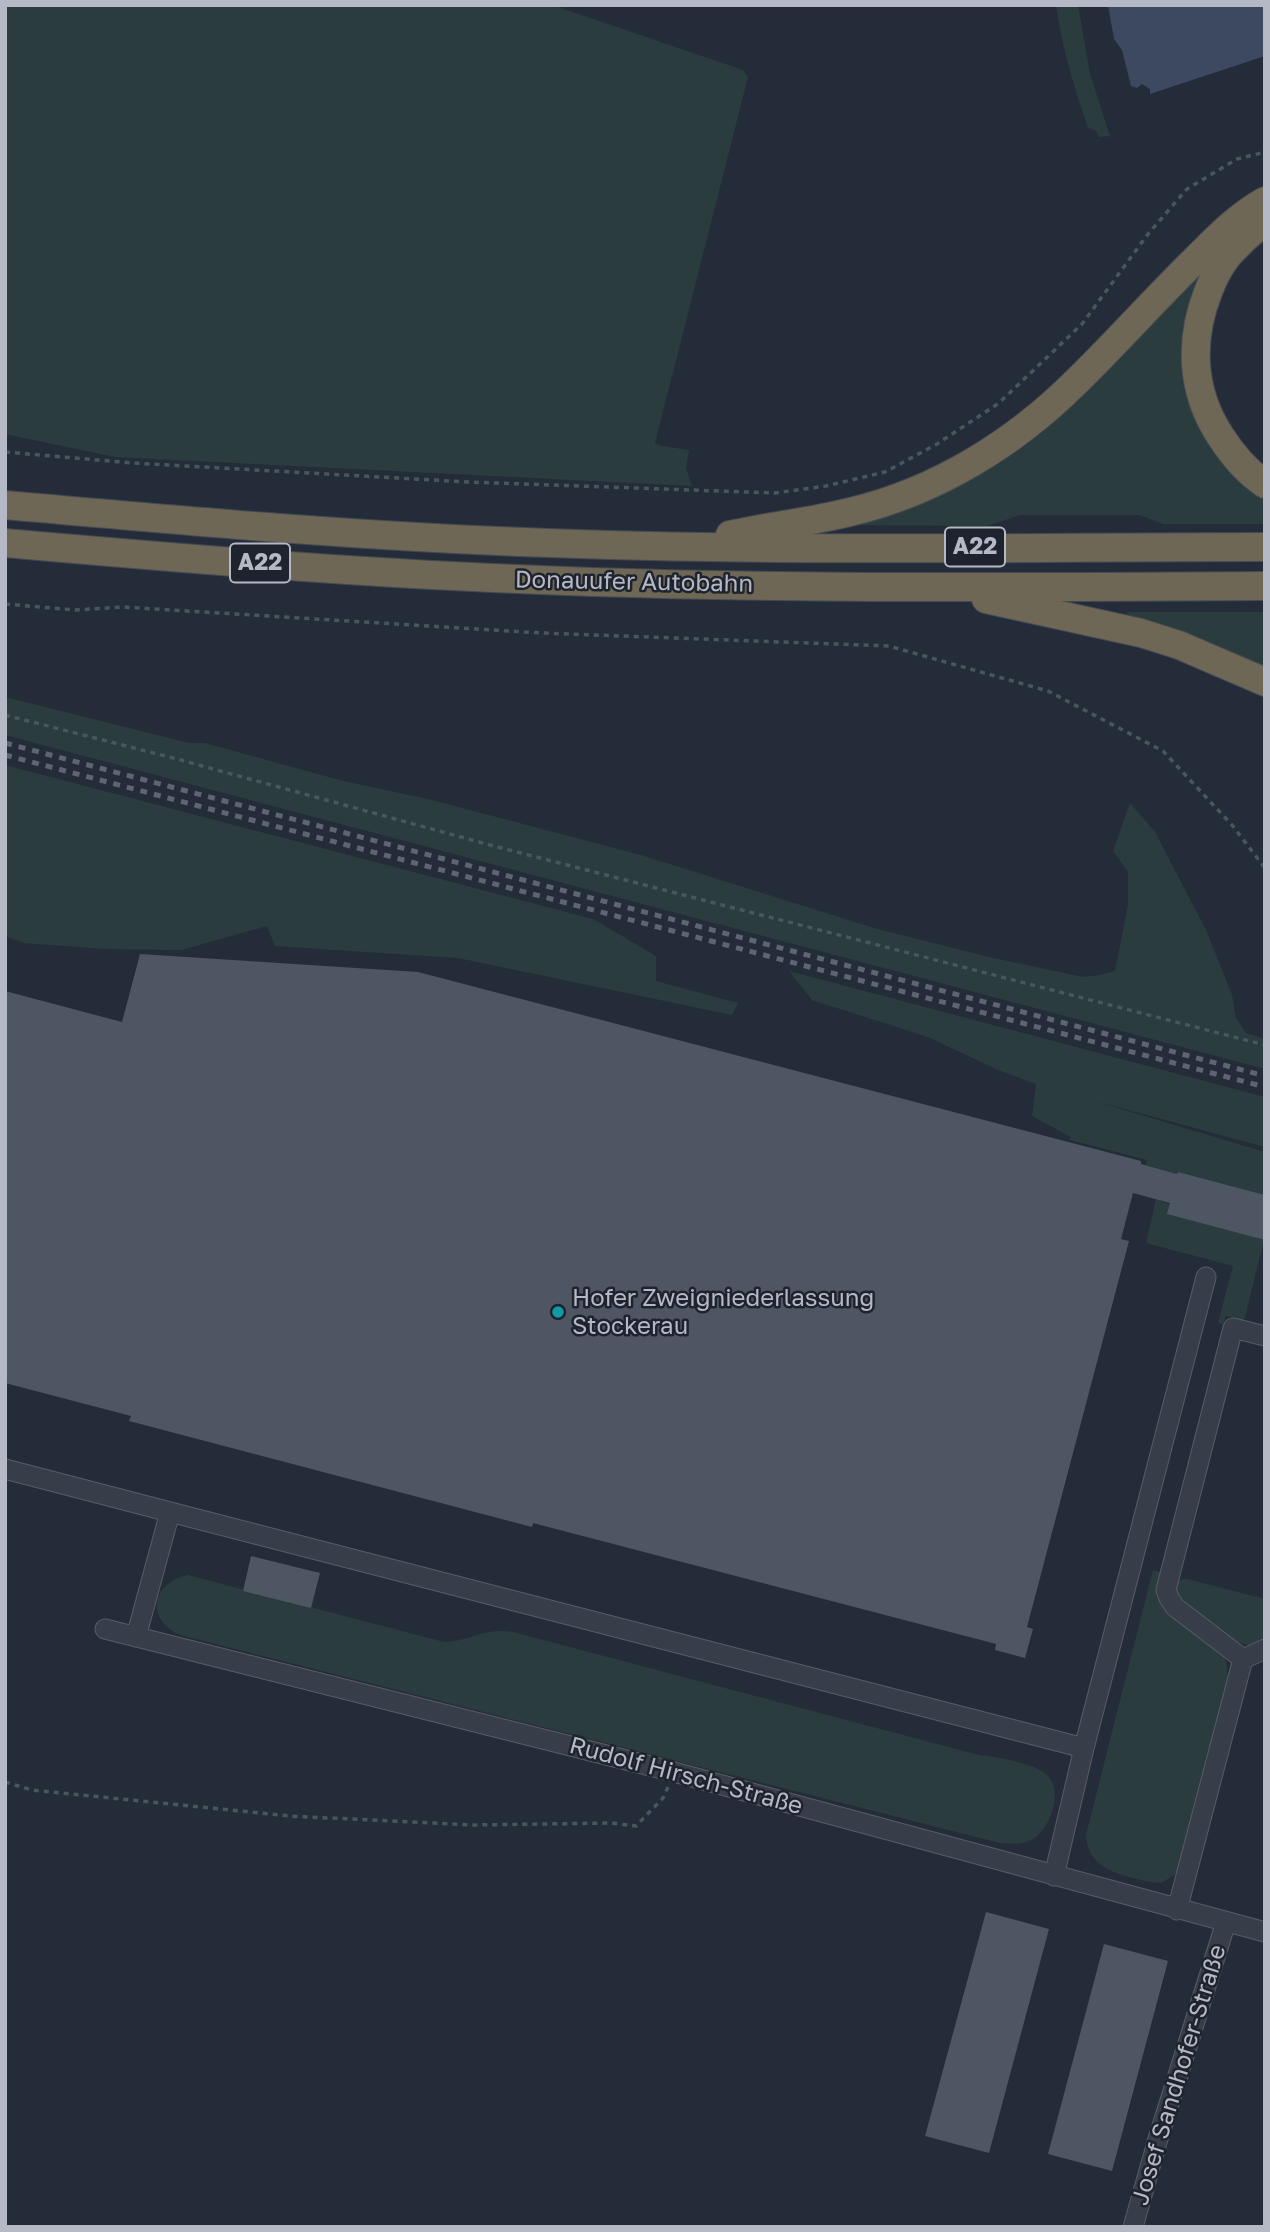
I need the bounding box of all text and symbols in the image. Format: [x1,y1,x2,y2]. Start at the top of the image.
road number: A22 [945,527,1005,566]
road number: A22 [230,544,290,582]
street label: Donauufer Autobahn [515,566,753,598]
place label: Hofer Zweigniederlassung Stockerau [572,1284,874,1340]
marker: Hofer Zweigniederlassung Stockerau [550,1304,566,1320]
street label: Rudolf Hirsch-Straße [566,1731,806,1821]
street label: Josef Sandhofer-Straße [1126,1941,1232,2209]

